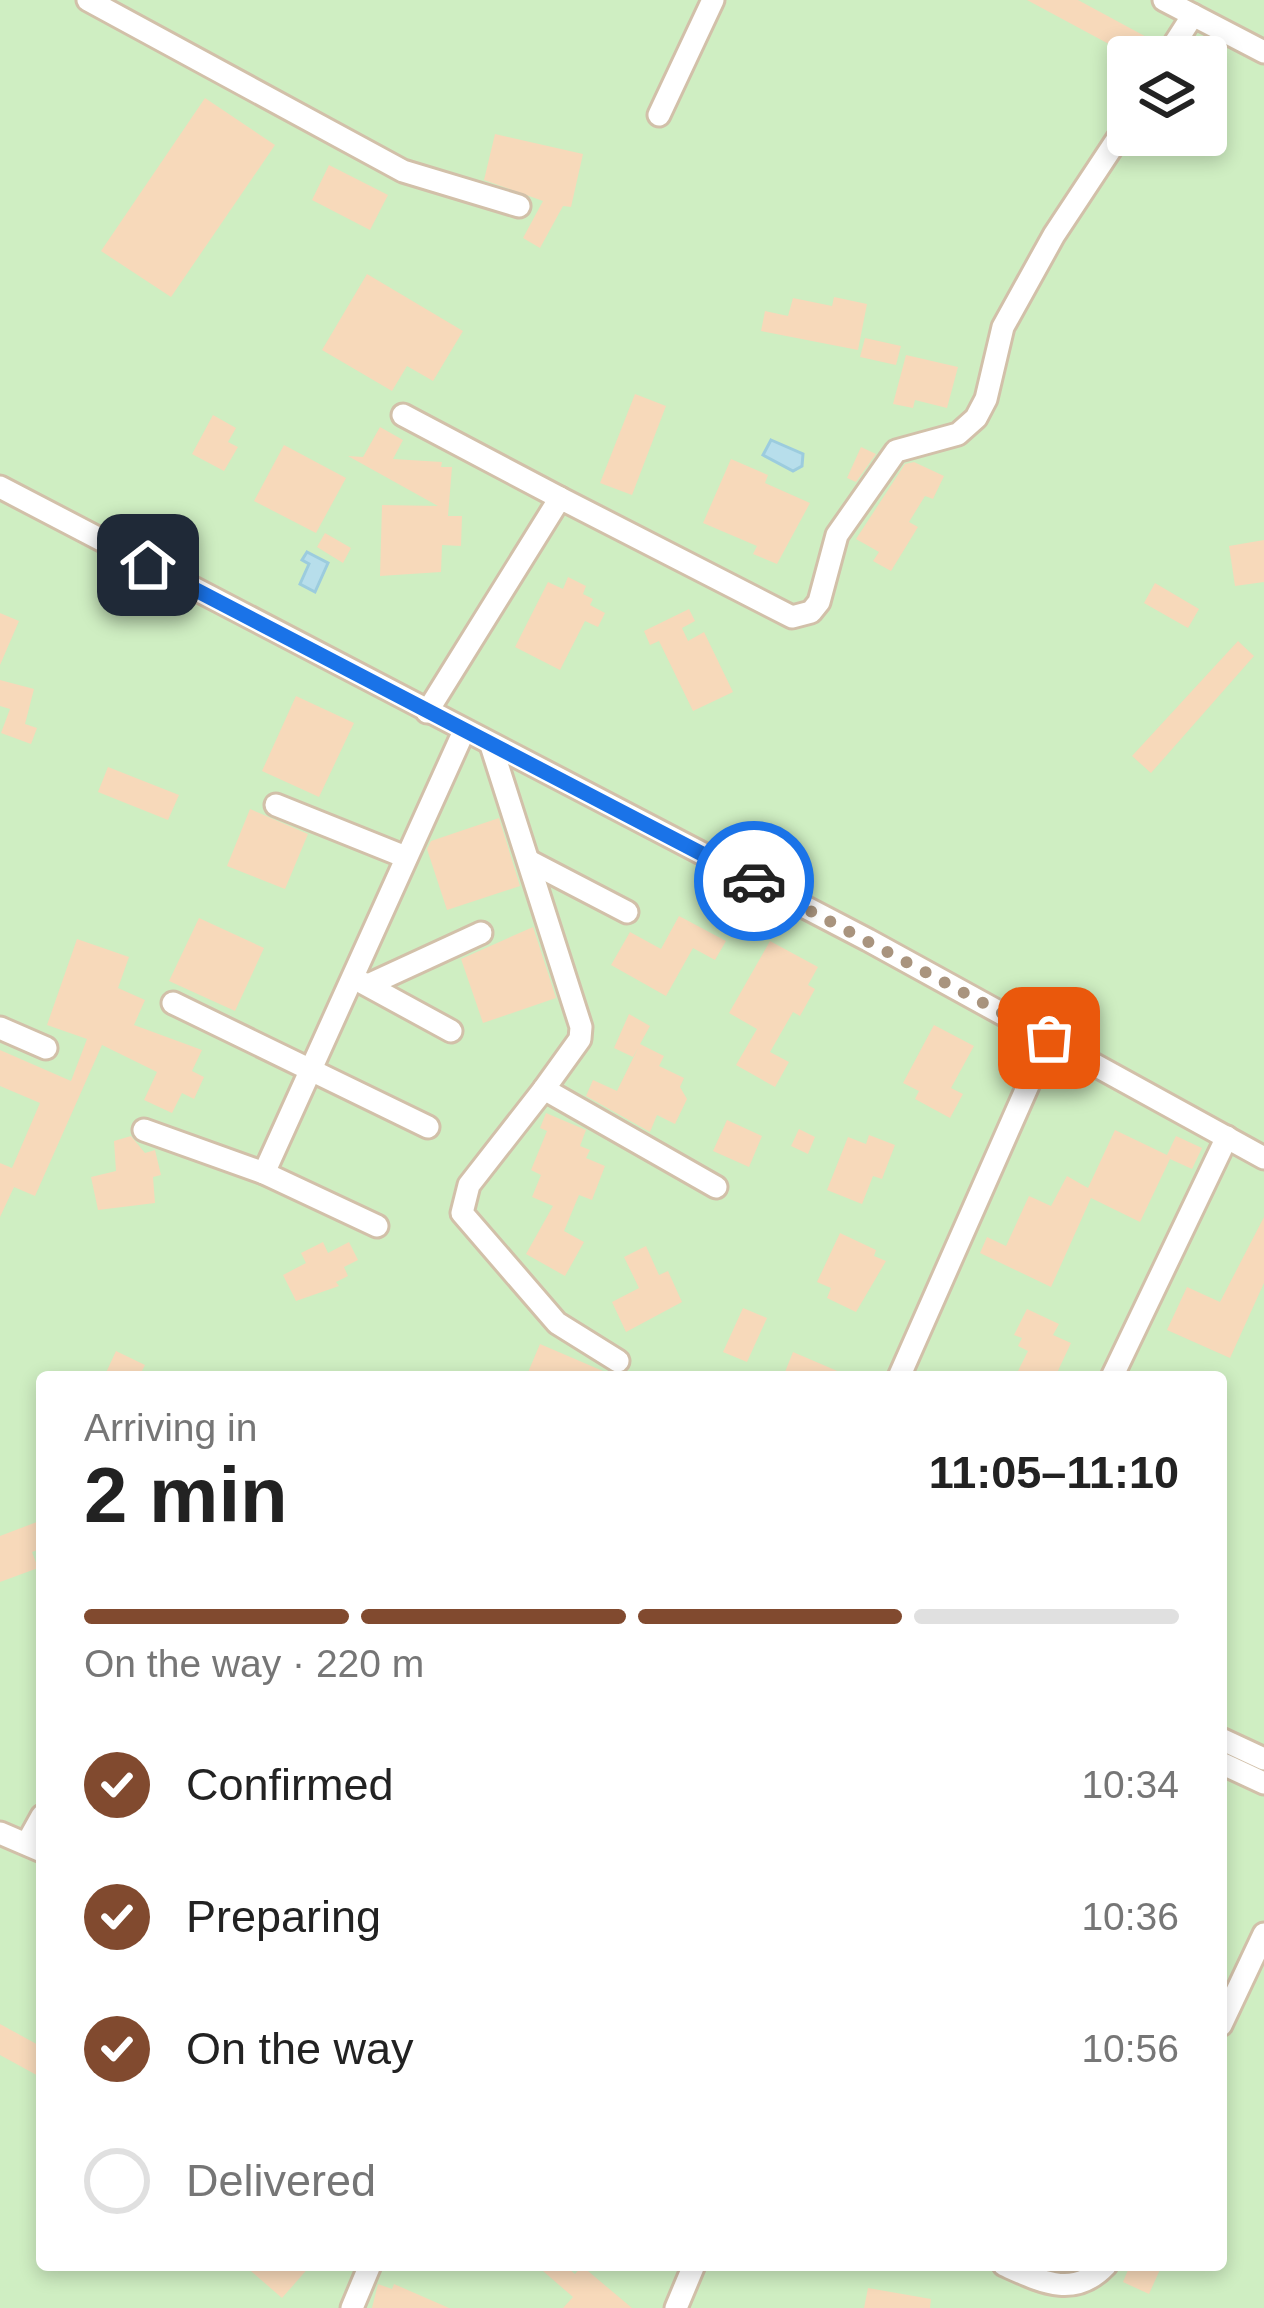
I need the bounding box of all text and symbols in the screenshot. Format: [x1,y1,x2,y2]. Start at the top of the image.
map controls [1107,36,1227,156]
button: layers [1107,36,1227,156]
pin [97,514,199,616]
icon: home [115,532,181,598]
courier [694,821,814,941]
icon: car [721,848,787,914]
pin [998,987,1100,1089]
icon: bag [1016,1005,1082,1071]
text: Arriving in [84,1406,257,1449]
text: 11:05–11:10 [929,1447,1179,1498]
text: 2 min [84,1451,288,1539]
text: On the way · 220 m [84,1642,424,1685]
icon: check [84,1752,150,1818]
text: Confirmed [186,1759,394,1810]
text: 10:34 [1081,1763,1179,1806]
icon: check [84,1884,150,1950]
text: Preparing [186,1891,381,1942]
text: 10:36 [1081,1895,1179,1938]
icon: check [84,2016,150,2082]
text: On the way [186,2023,414,2074]
text: 10:56 [1081,2027,1179,2070]
text: Delivered [186,2155,376,2206]

